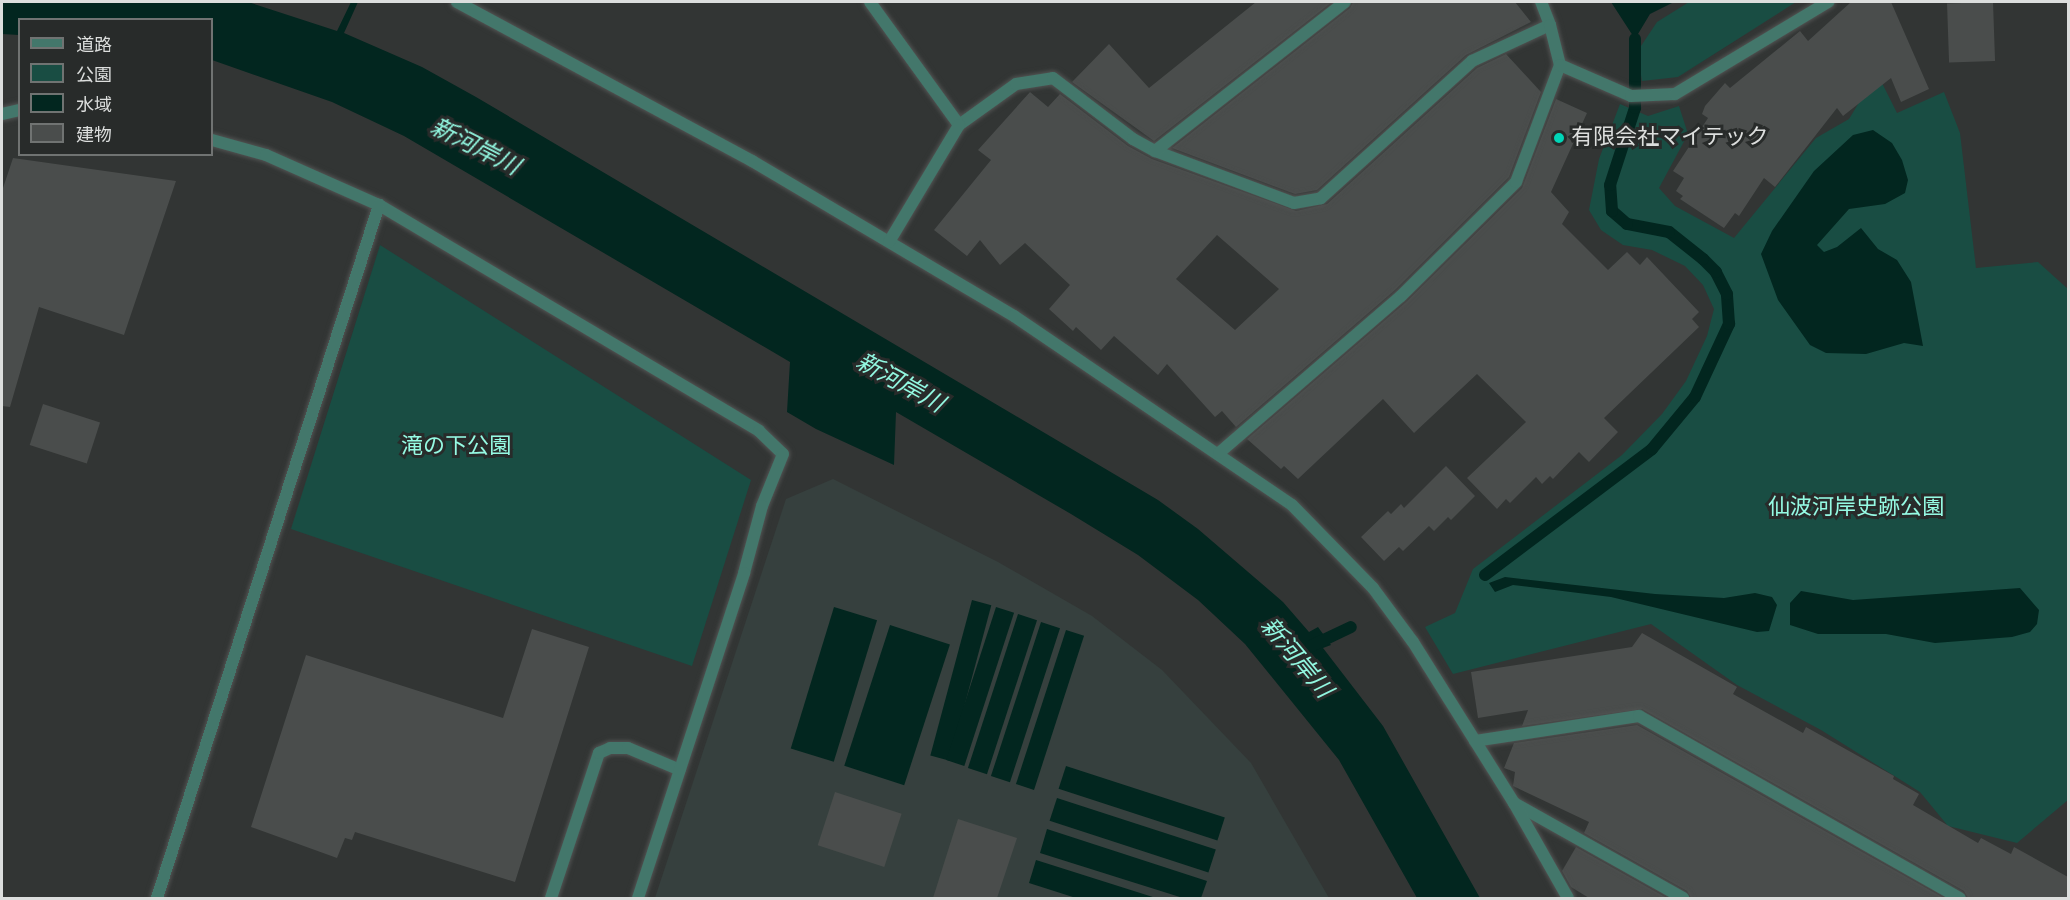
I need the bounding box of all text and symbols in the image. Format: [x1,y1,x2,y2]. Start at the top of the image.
legend [18,18,213,156]
text: 道路 [76,35,112,56]
text: 公園 [76,65,112,86]
text: 水域 [76,95,112,116]
water label: 新河岸川 [426,112,524,182]
text: 建物 [76,125,112,146]
place label: 有限会社マイテック [1571,125,1769,151]
marker: 有限会社マイテック [1552,131,1566,145]
water label: 新河岸川 [851,347,949,419]
park label: 滝の下公園 [401,434,511,460]
park label: 仙波河岸史跡公園 [1768,495,1944,521]
water label: 新河岸川 [1254,612,1338,704]

